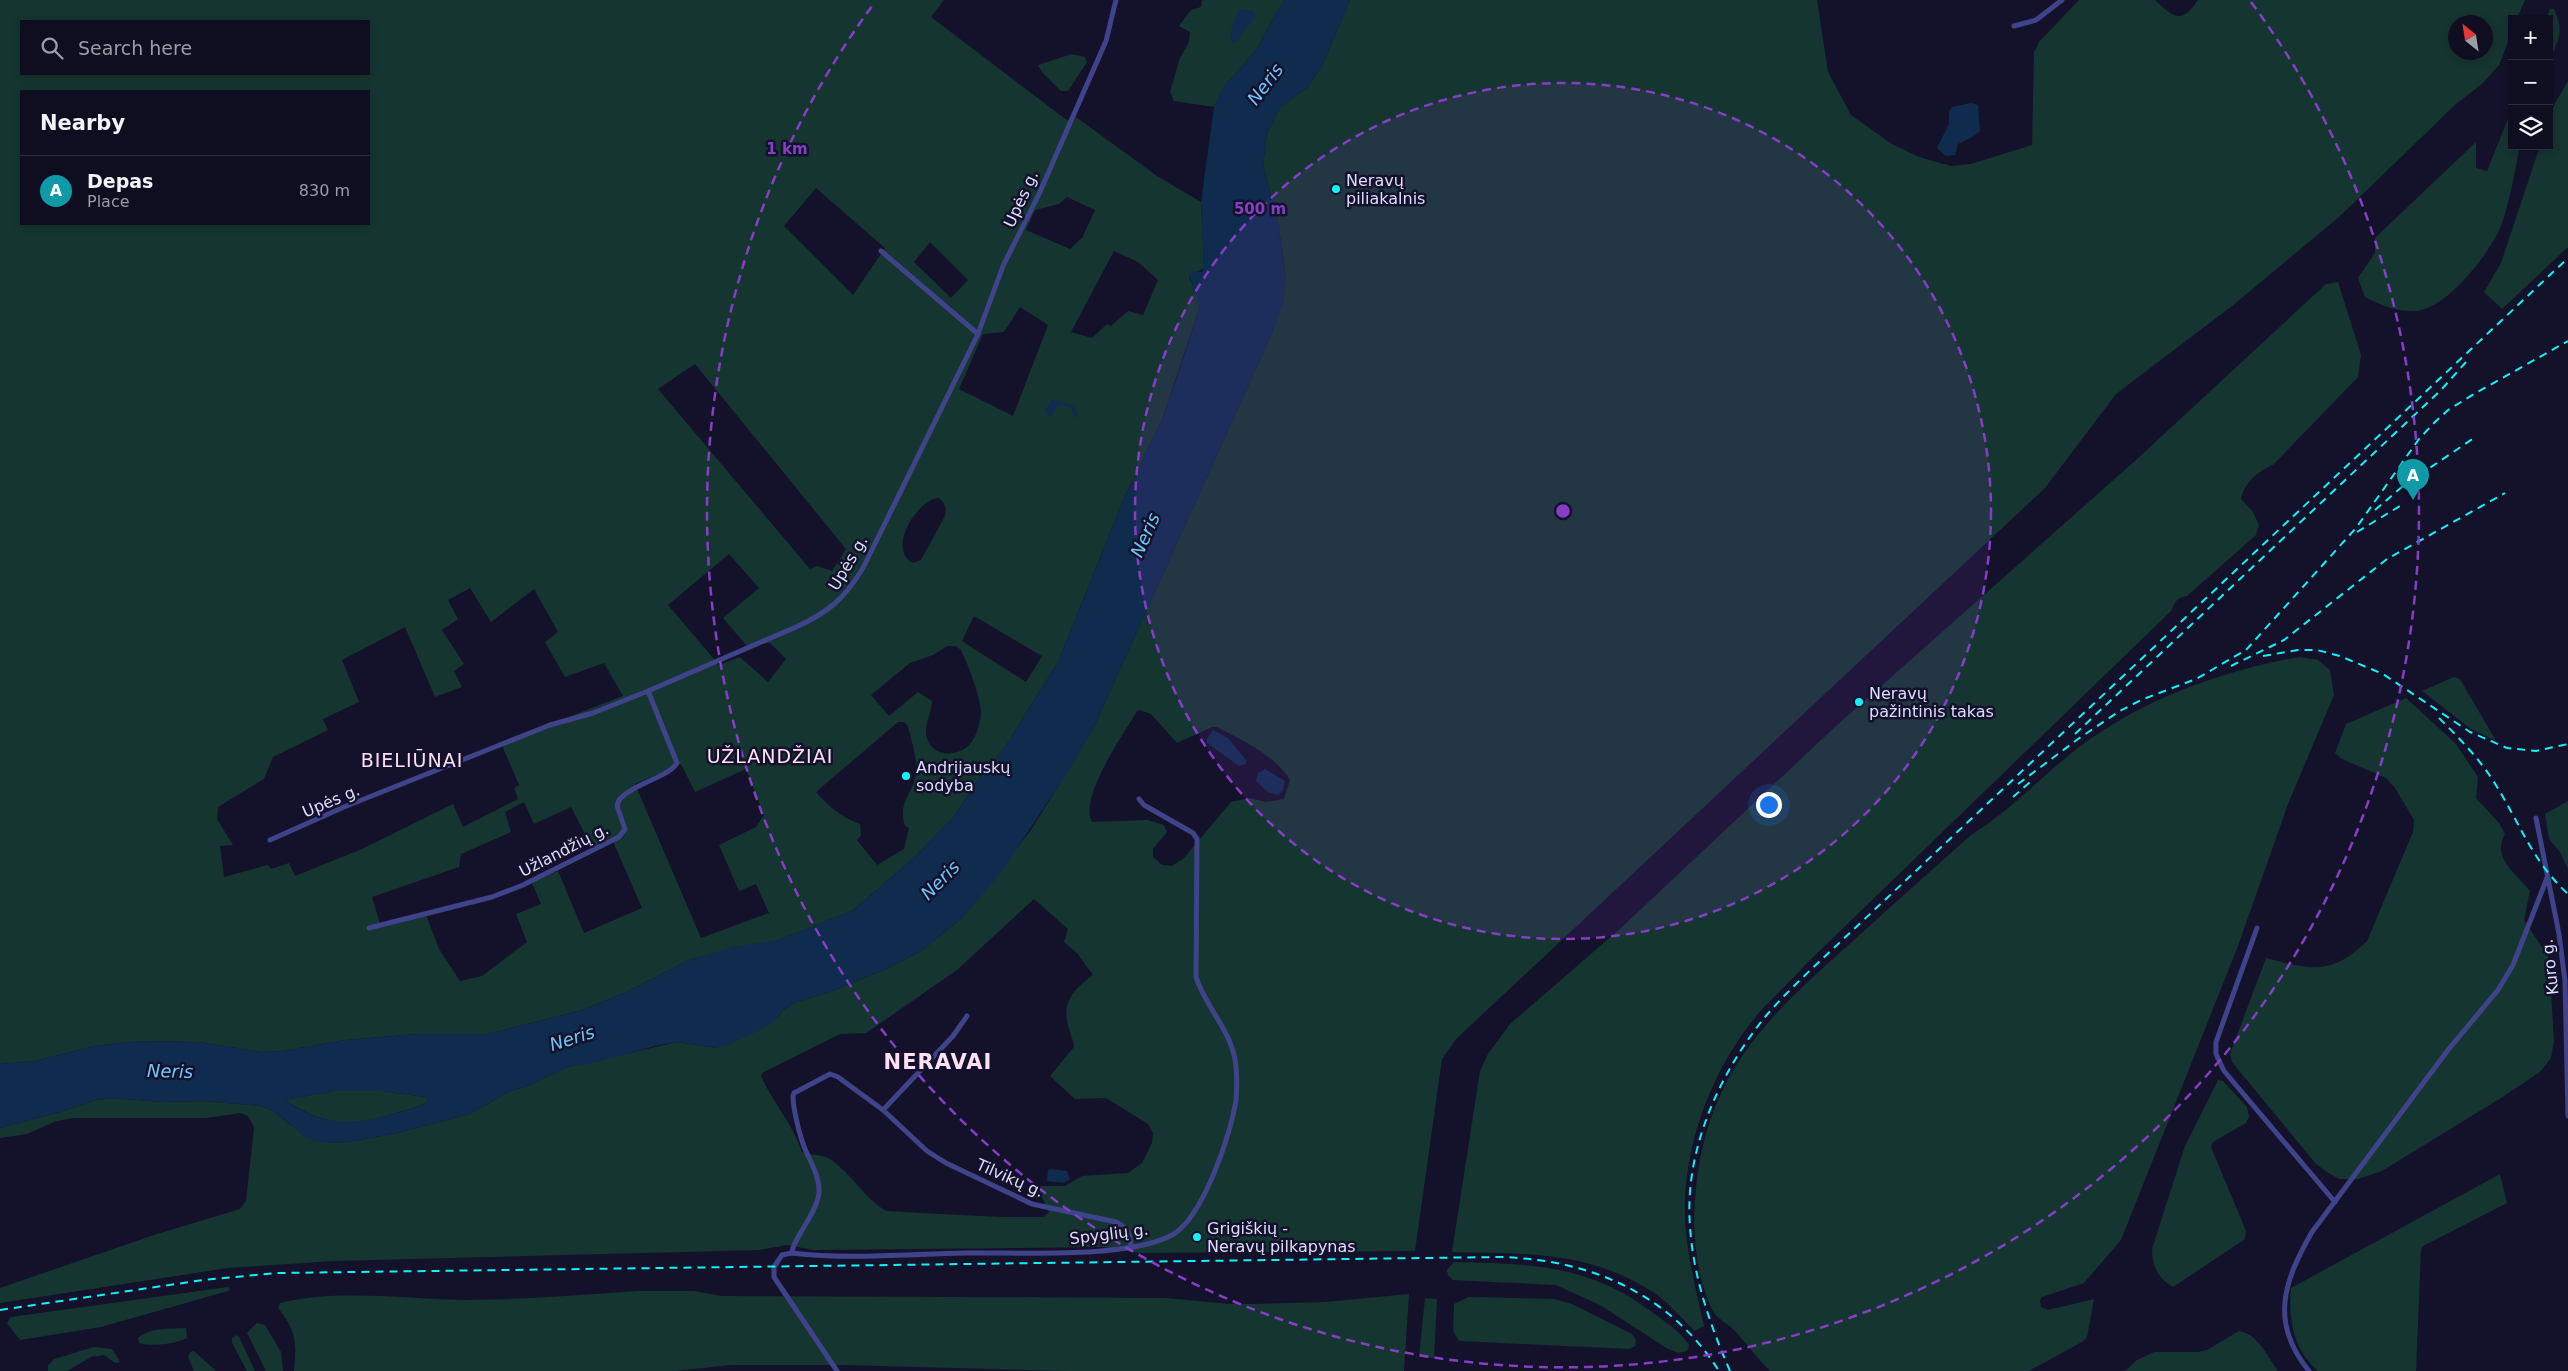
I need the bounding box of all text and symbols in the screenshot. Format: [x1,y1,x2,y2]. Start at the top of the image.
north arrow [2448,15,2493,60]
map controls [2508,15,2553,150]
button: + [2508,15,2553,60]
search box [20,20,370,75]
icon: search [38,34,66,62]
text: Search here [78,37,192,59]
water label: Neris [1243,59,1287,109]
button: − [2508,60,2553,105]
button: layers [2508,105,2553,150]
text: Nearby [40,111,125,135]
text: 1 km [766,140,808,158]
street label: Upės g. [1000,168,1042,230]
text: Depas [87,170,153,192]
place label: Neravų piliakalnis [1346,171,1425,208]
text: A [50,181,62,200]
text: 830 m [299,181,350,200]
marker: Neravų piliakalnis [1330,183,1342,195]
text: Place [87,192,130,211]
text: 500 m [1234,200,1286,218]
pin: A [2397,459,2429,500]
centre of rings [1554,502,1572,520]
water label: Neris [1126,510,1164,560]
street label: Upės g. [824,532,872,594]
place label: Neravų pažintinis takas [1869,684,1994,721]
marker: Neravų pažintinis takas [1853,696,1865,708]
district label: UŽLANDŽIAI [707,745,833,767]
district label: BIELIŪNAI [361,748,463,771]
place label: Andrijauskų sodyba [916,758,1010,795]
marker: Andrijauskų sodyba [900,770,912,782]
street label: Upės g. [300,780,362,822]
your location [1756,792,1782,818]
street label: Užlandžių g. [516,819,612,881]
water label: Neris [916,856,964,904]
street label: Kuro g. [2538,938,2562,996]
water label: Neris [547,1021,597,1055]
district label: NERAVAI [884,1050,992,1074]
water label: Neris [147,1060,193,1082]
street label: Tilvikų g. [972,1154,1047,1201]
place label: Grigiškių - Neravų pilkapynas [1207,1219,1356,1256]
street label: Spyglių g. [1068,1220,1150,1248]
marker: Grigiškių - Neravų pilkapynas [1191,1231,1203,1243]

